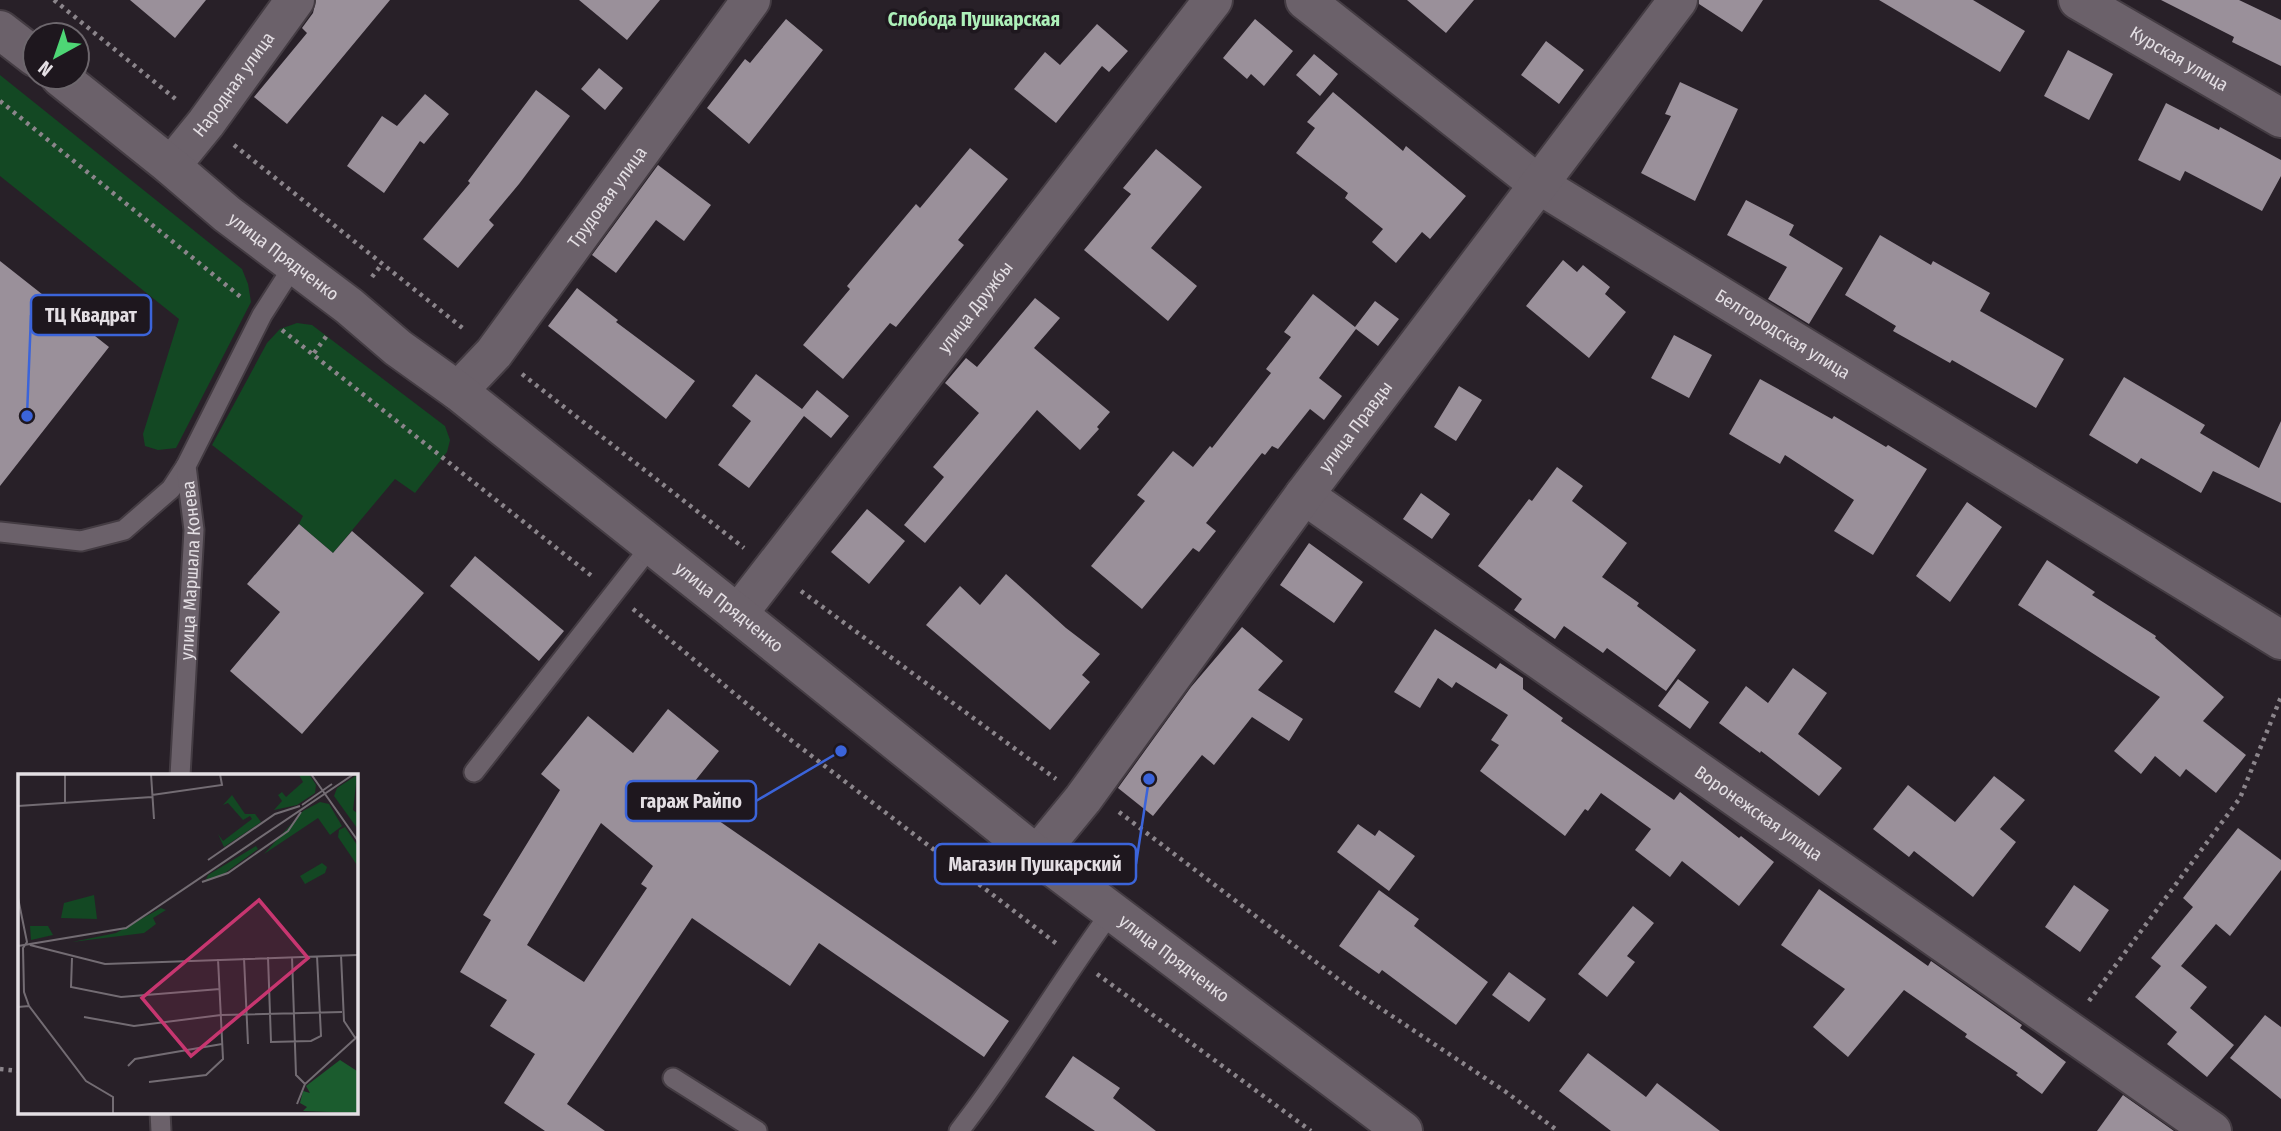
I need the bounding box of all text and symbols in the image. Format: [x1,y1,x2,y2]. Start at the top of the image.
district label: Слобода Пушкарская [888,8,1060,31]
north arrow [21,21,91,91]
street label: Курская улица [2126,22,2232,96]
street label: Народная улица [188,27,279,141]
text: N [34,56,57,81]
street label: Трудовая улица [563,142,652,252]
street label: улица Прядченко [224,208,343,305]
street label: улица Дружбы [933,257,1018,357]
street label: Белгородская улица [1711,284,1854,384]
callout: ТЦ Квадрат [31,295,151,335]
text: ТЦ Квадрат [45,304,138,327]
street label: улица Правды [1314,377,1397,477]
street label: улица Маршала Конева [176,479,205,661]
street label: улица Прядченко [671,557,788,657]
street label: Воронежская улица [1690,761,1827,866]
inset map [18,774,357,1114]
callout: гараж Райпо [626,781,756,821]
text: гараж Райпо [640,790,742,813]
callout: Магазин Пушкарский [935,844,1136,884]
text: Магазин Пушкарский [948,853,1122,876]
street label: улица Прядченко [1115,910,1234,1007]

